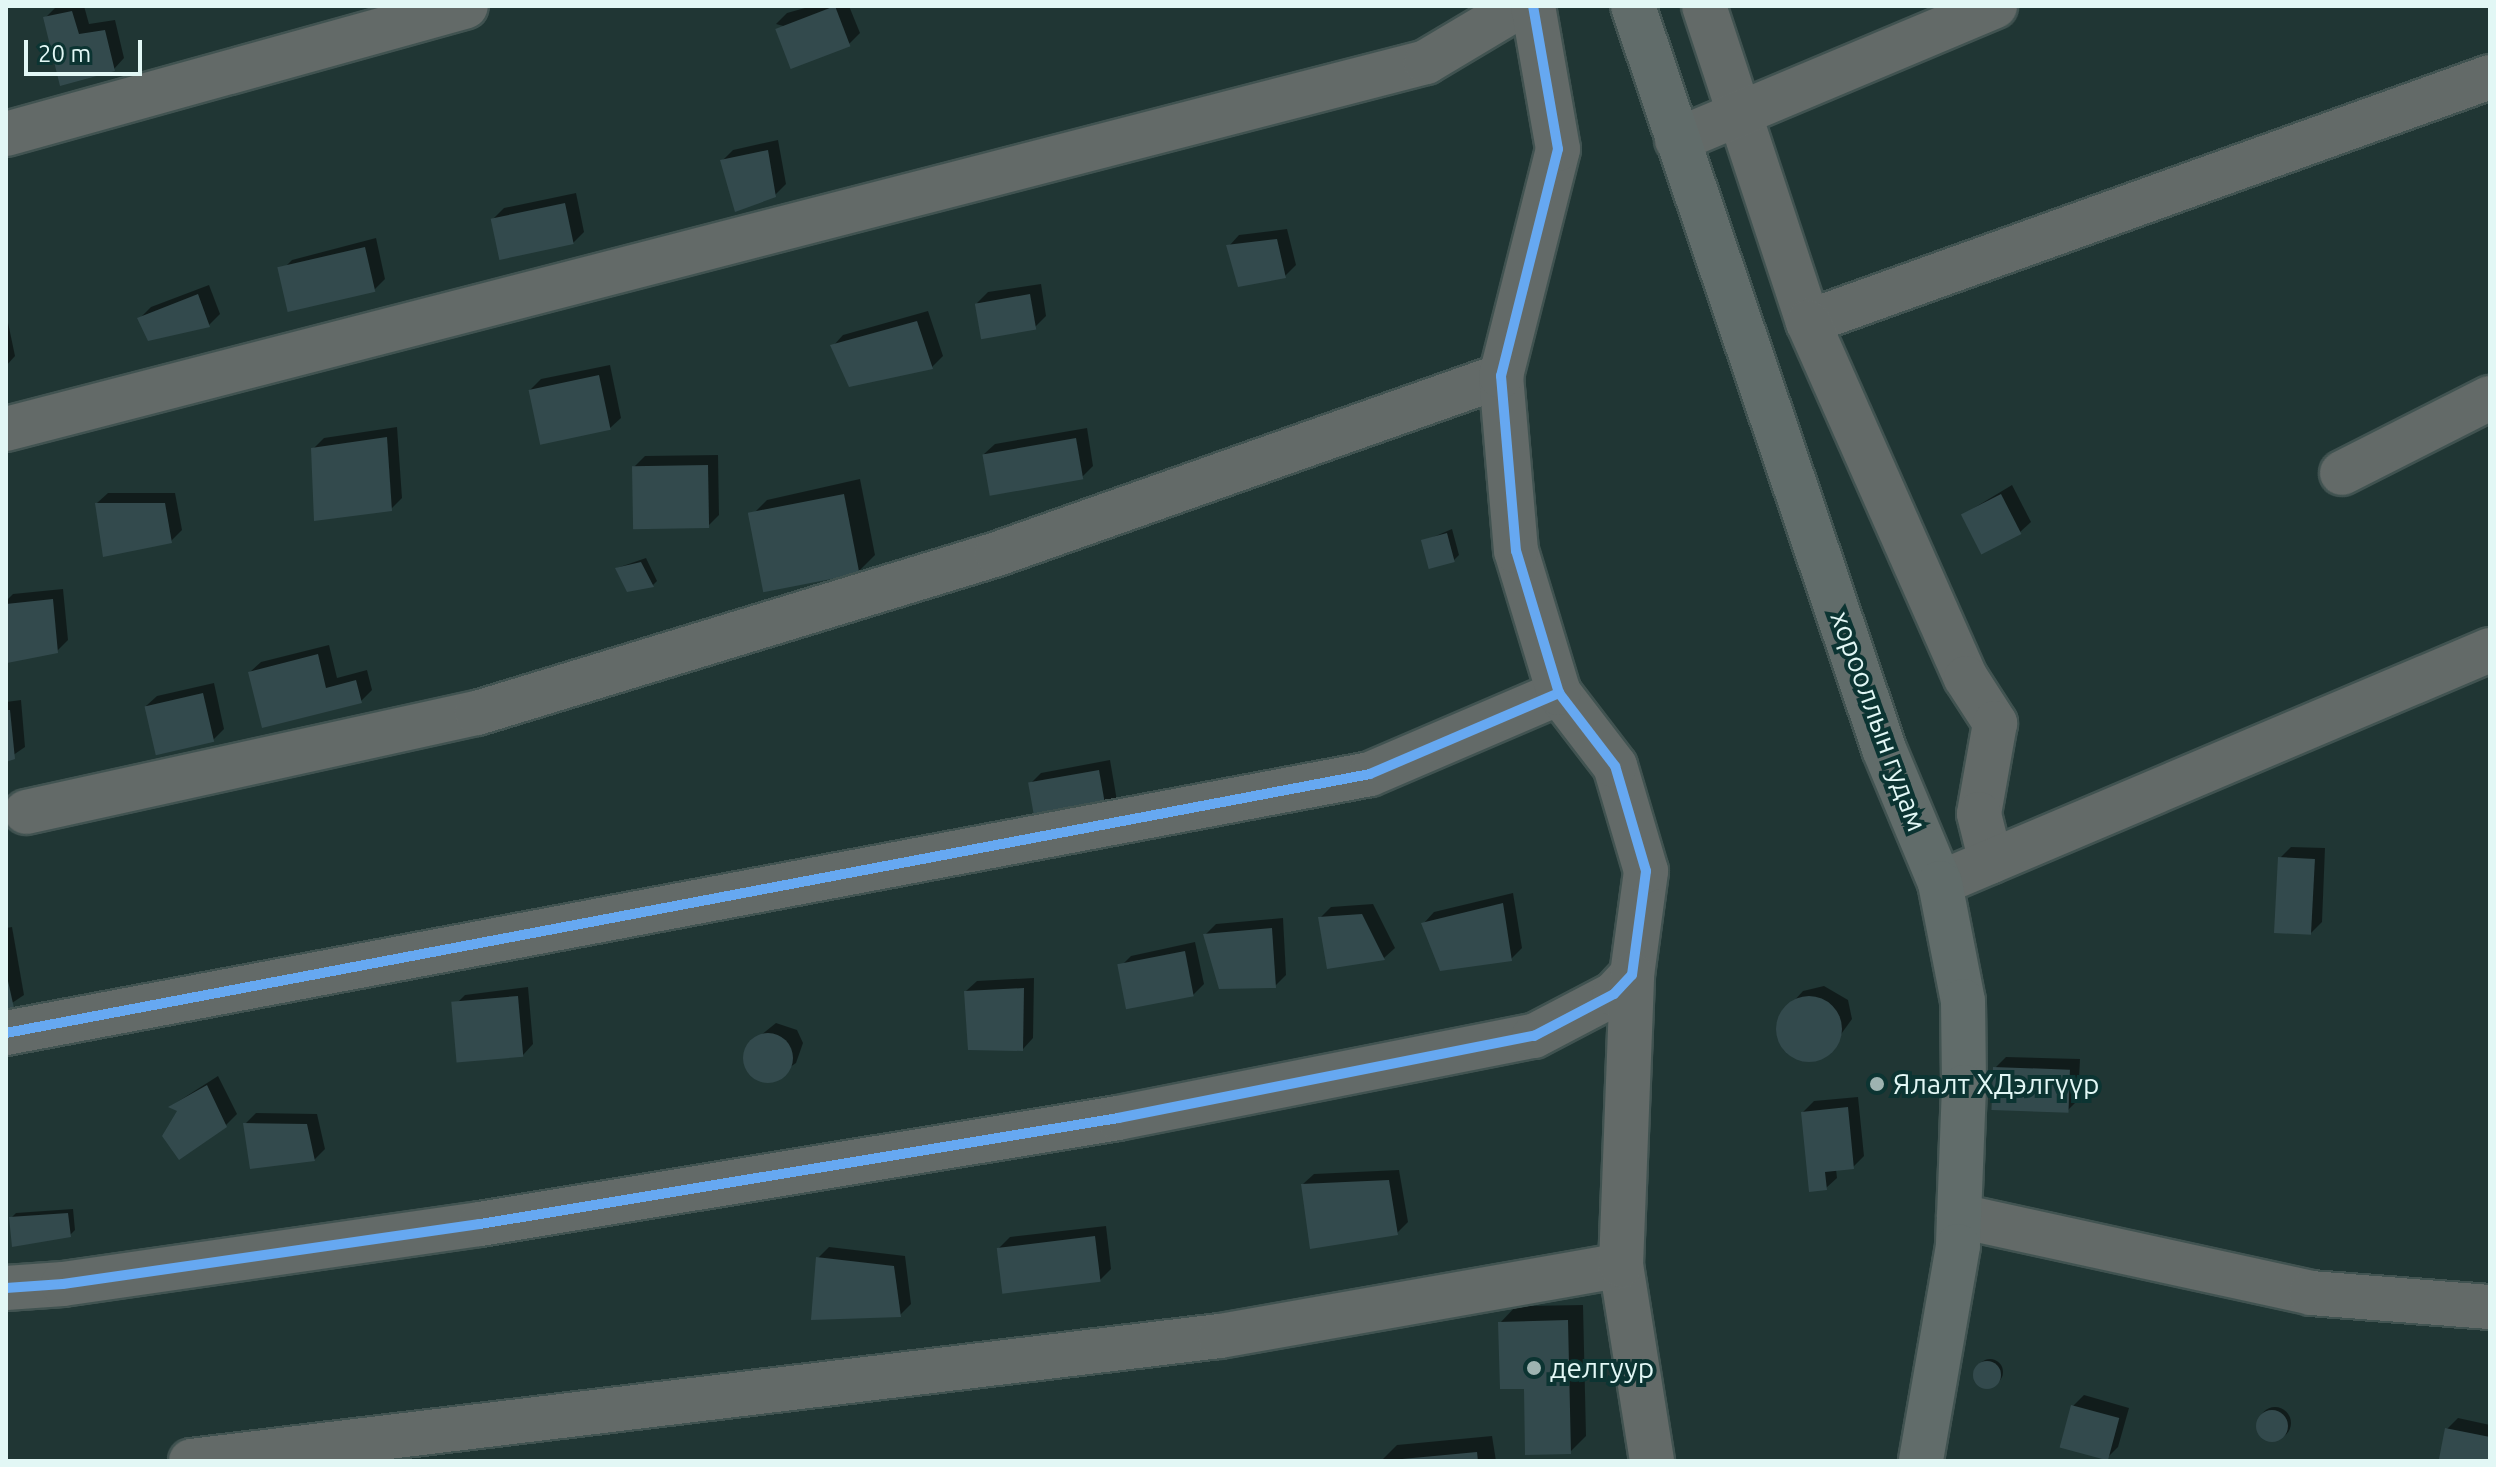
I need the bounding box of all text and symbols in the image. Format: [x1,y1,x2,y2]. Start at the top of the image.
scale bar [28,24,146,74]
text: 20 m [38,40,91,67]
street label: хорооллын гудам [1824,606,1934,836]
place label: Ялалт ХДэлгүүр [1893,1067,2099,1101]
marker: Ялалт ХДэлгүүр [1868,1075,1886,1093]
place label: делгуур [1550,1351,1654,1385]
marker: делгуур [1525,1359,1543,1377]

